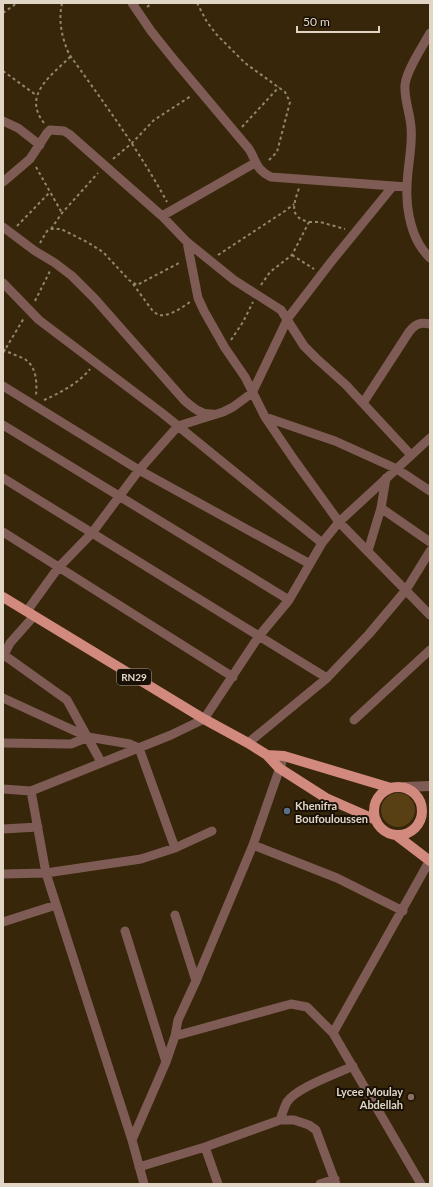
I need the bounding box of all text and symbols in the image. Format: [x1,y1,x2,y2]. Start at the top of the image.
scale bar [297,8,379,34]
text: 50 m [303,14,330,29]
road number: RN29 [117,669,151,685]
place label: Khenifra Boufouloussen [295,799,368,825]
marker: Khenifra Boufouloussen [282,806,292,816]
place label: Lycee Moulay Abdellah [336,1085,403,1111]
marker: Lycee Moulay Abdellah [406,1092,416,1102]

